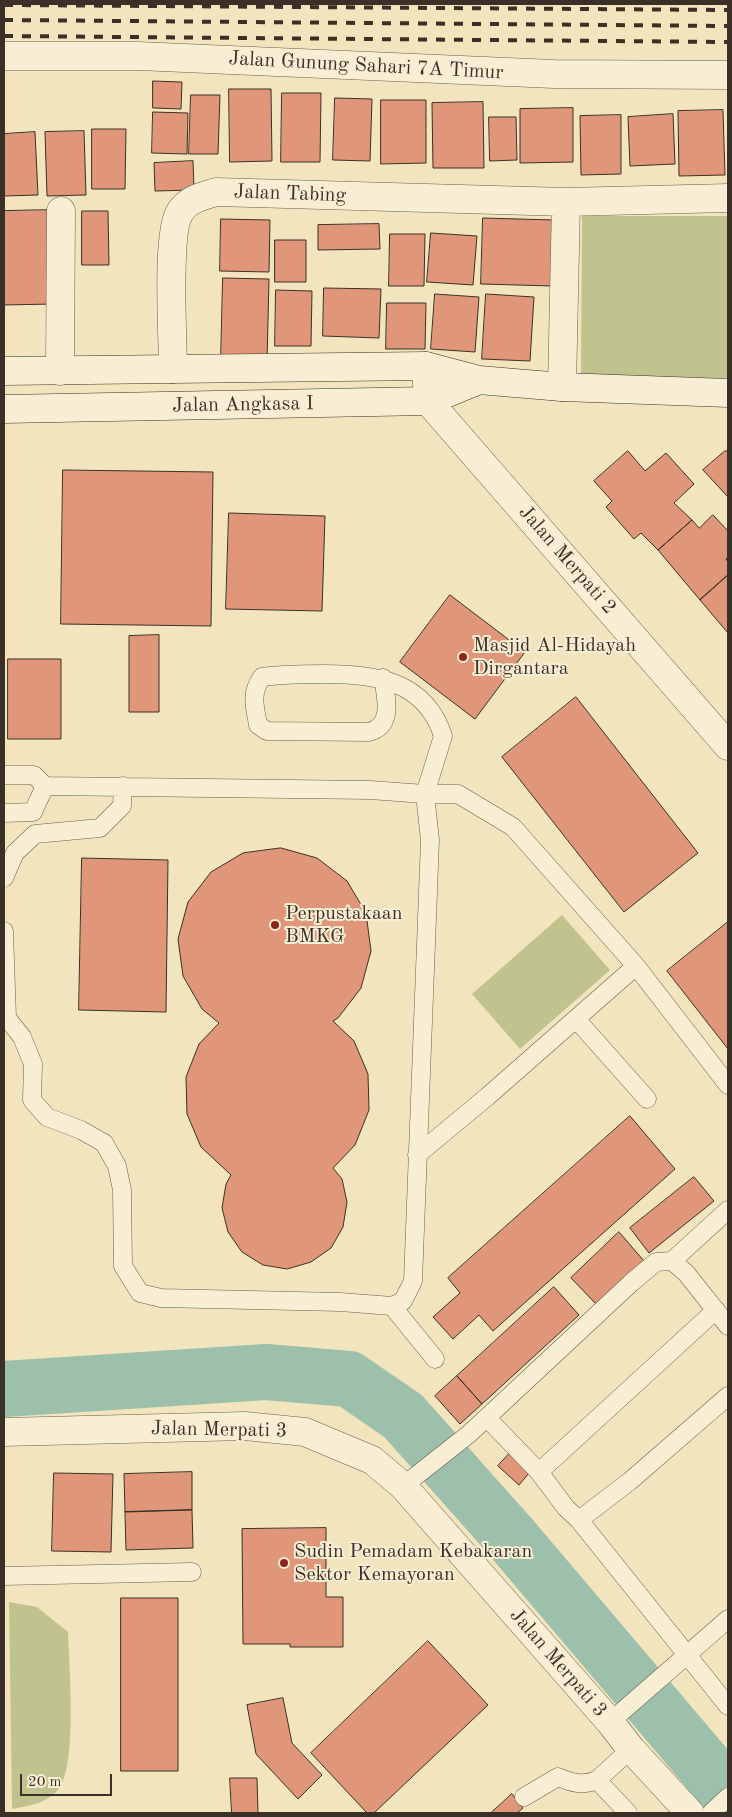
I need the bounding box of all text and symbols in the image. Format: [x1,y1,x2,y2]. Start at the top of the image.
street label: Jalan Gunung Sahari 7A Timur [228,47,504,85]
street label: Jalan Tabing [233,180,347,208]
street label: Jalan Angkasa I [172,392,314,418]
street label: Jalan Merpati 2 [513,501,621,619]
place label: Masjid Al-Hidayah Dirgantara [473,634,636,681]
marker: Masjid Al-Hidayah Dirgantara [457,651,469,663]
place label: Perpustakaan BMKG [285,902,403,949]
marker: Perpustakaan BMKG [269,919,281,931]
street label: Jalan Merpati 3 [151,1417,287,1443]
place label: Sudin Pemadam Kebakaran Sektor Kemayoran [294,1540,532,1587]
marker: Sudin Pemadam Kebakaran Sektor Kemayoran [278,1557,290,1569]
street label: Jalan Merpati 3 [504,1604,612,1722]
scale bar [22,1764,115,1796]
text: 20 m [28,1775,62,1790]

